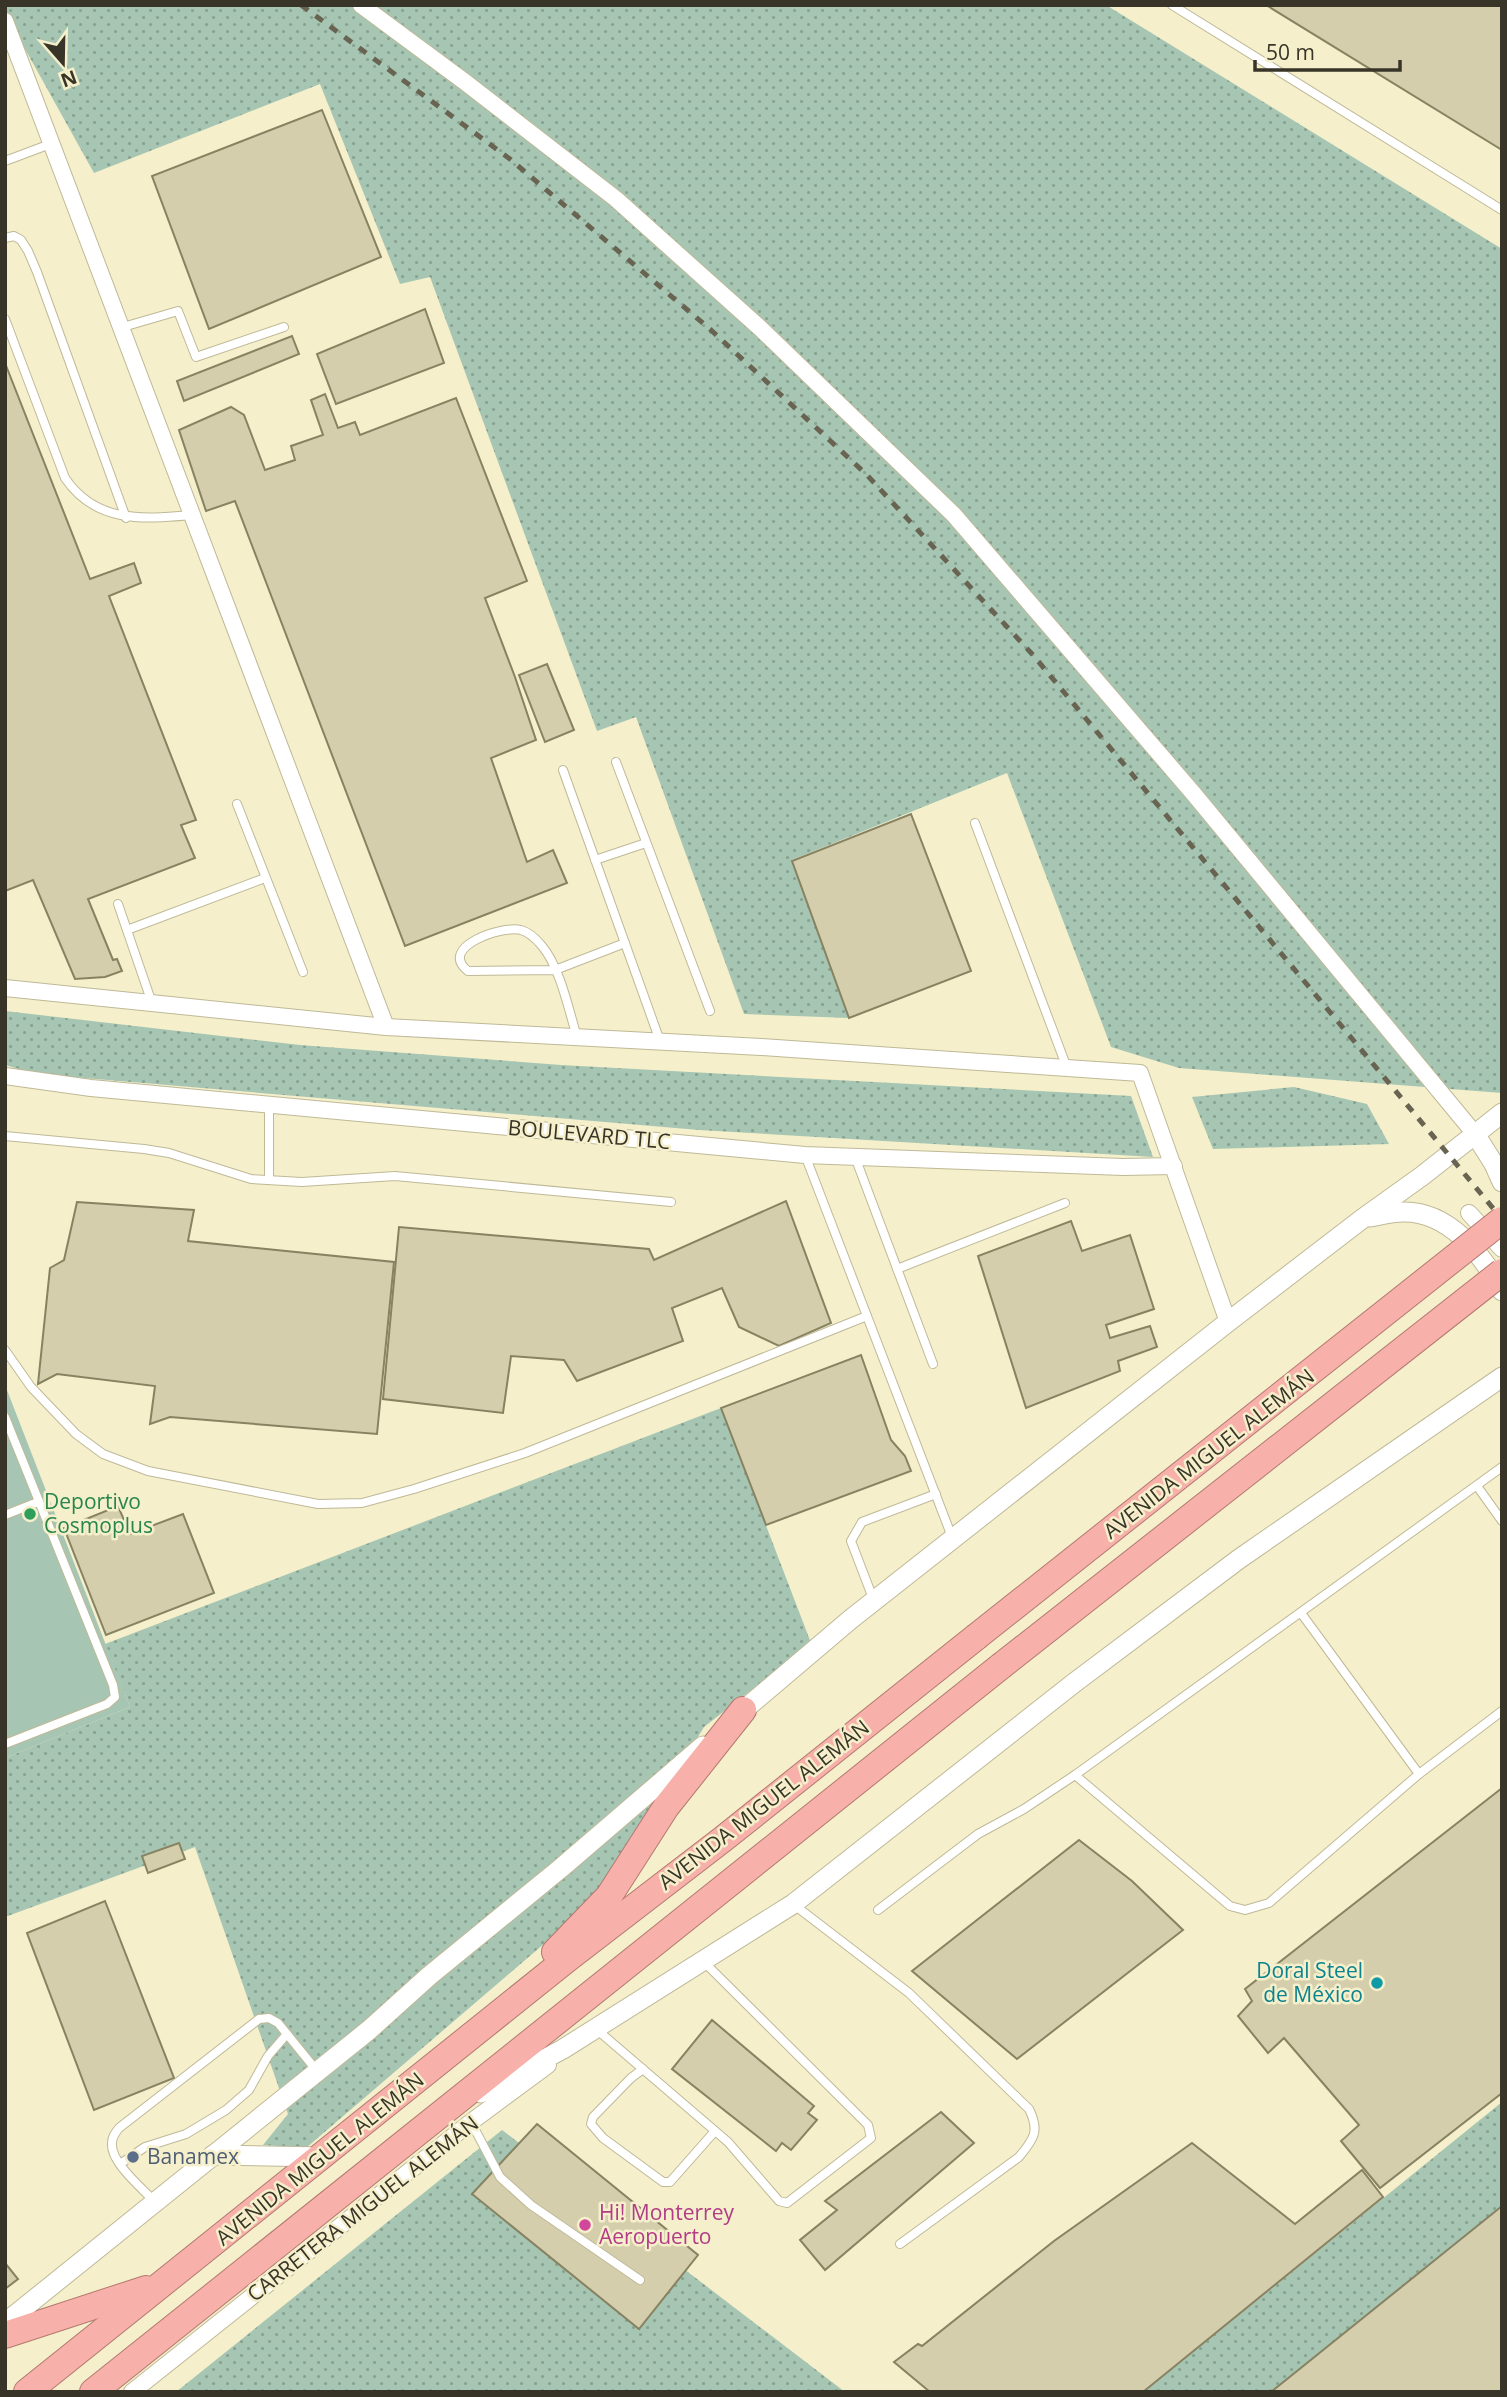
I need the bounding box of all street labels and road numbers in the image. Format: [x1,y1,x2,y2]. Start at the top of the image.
street label: BOULEVARD TLC [507,1113,672,1155]
street label: AVENIDA MIGUEL ALEMÁN [1097,1362,1320,1544]
street label: AVENIDA MIGUEL ALEMÁN [652,1713,875,1895]
street label: AVENIDA MIGUEL ALEMÁN [209,2065,429,2251]
street label: CARRETERA MIGUEL ALEMÁN [241,2109,484,2307]

